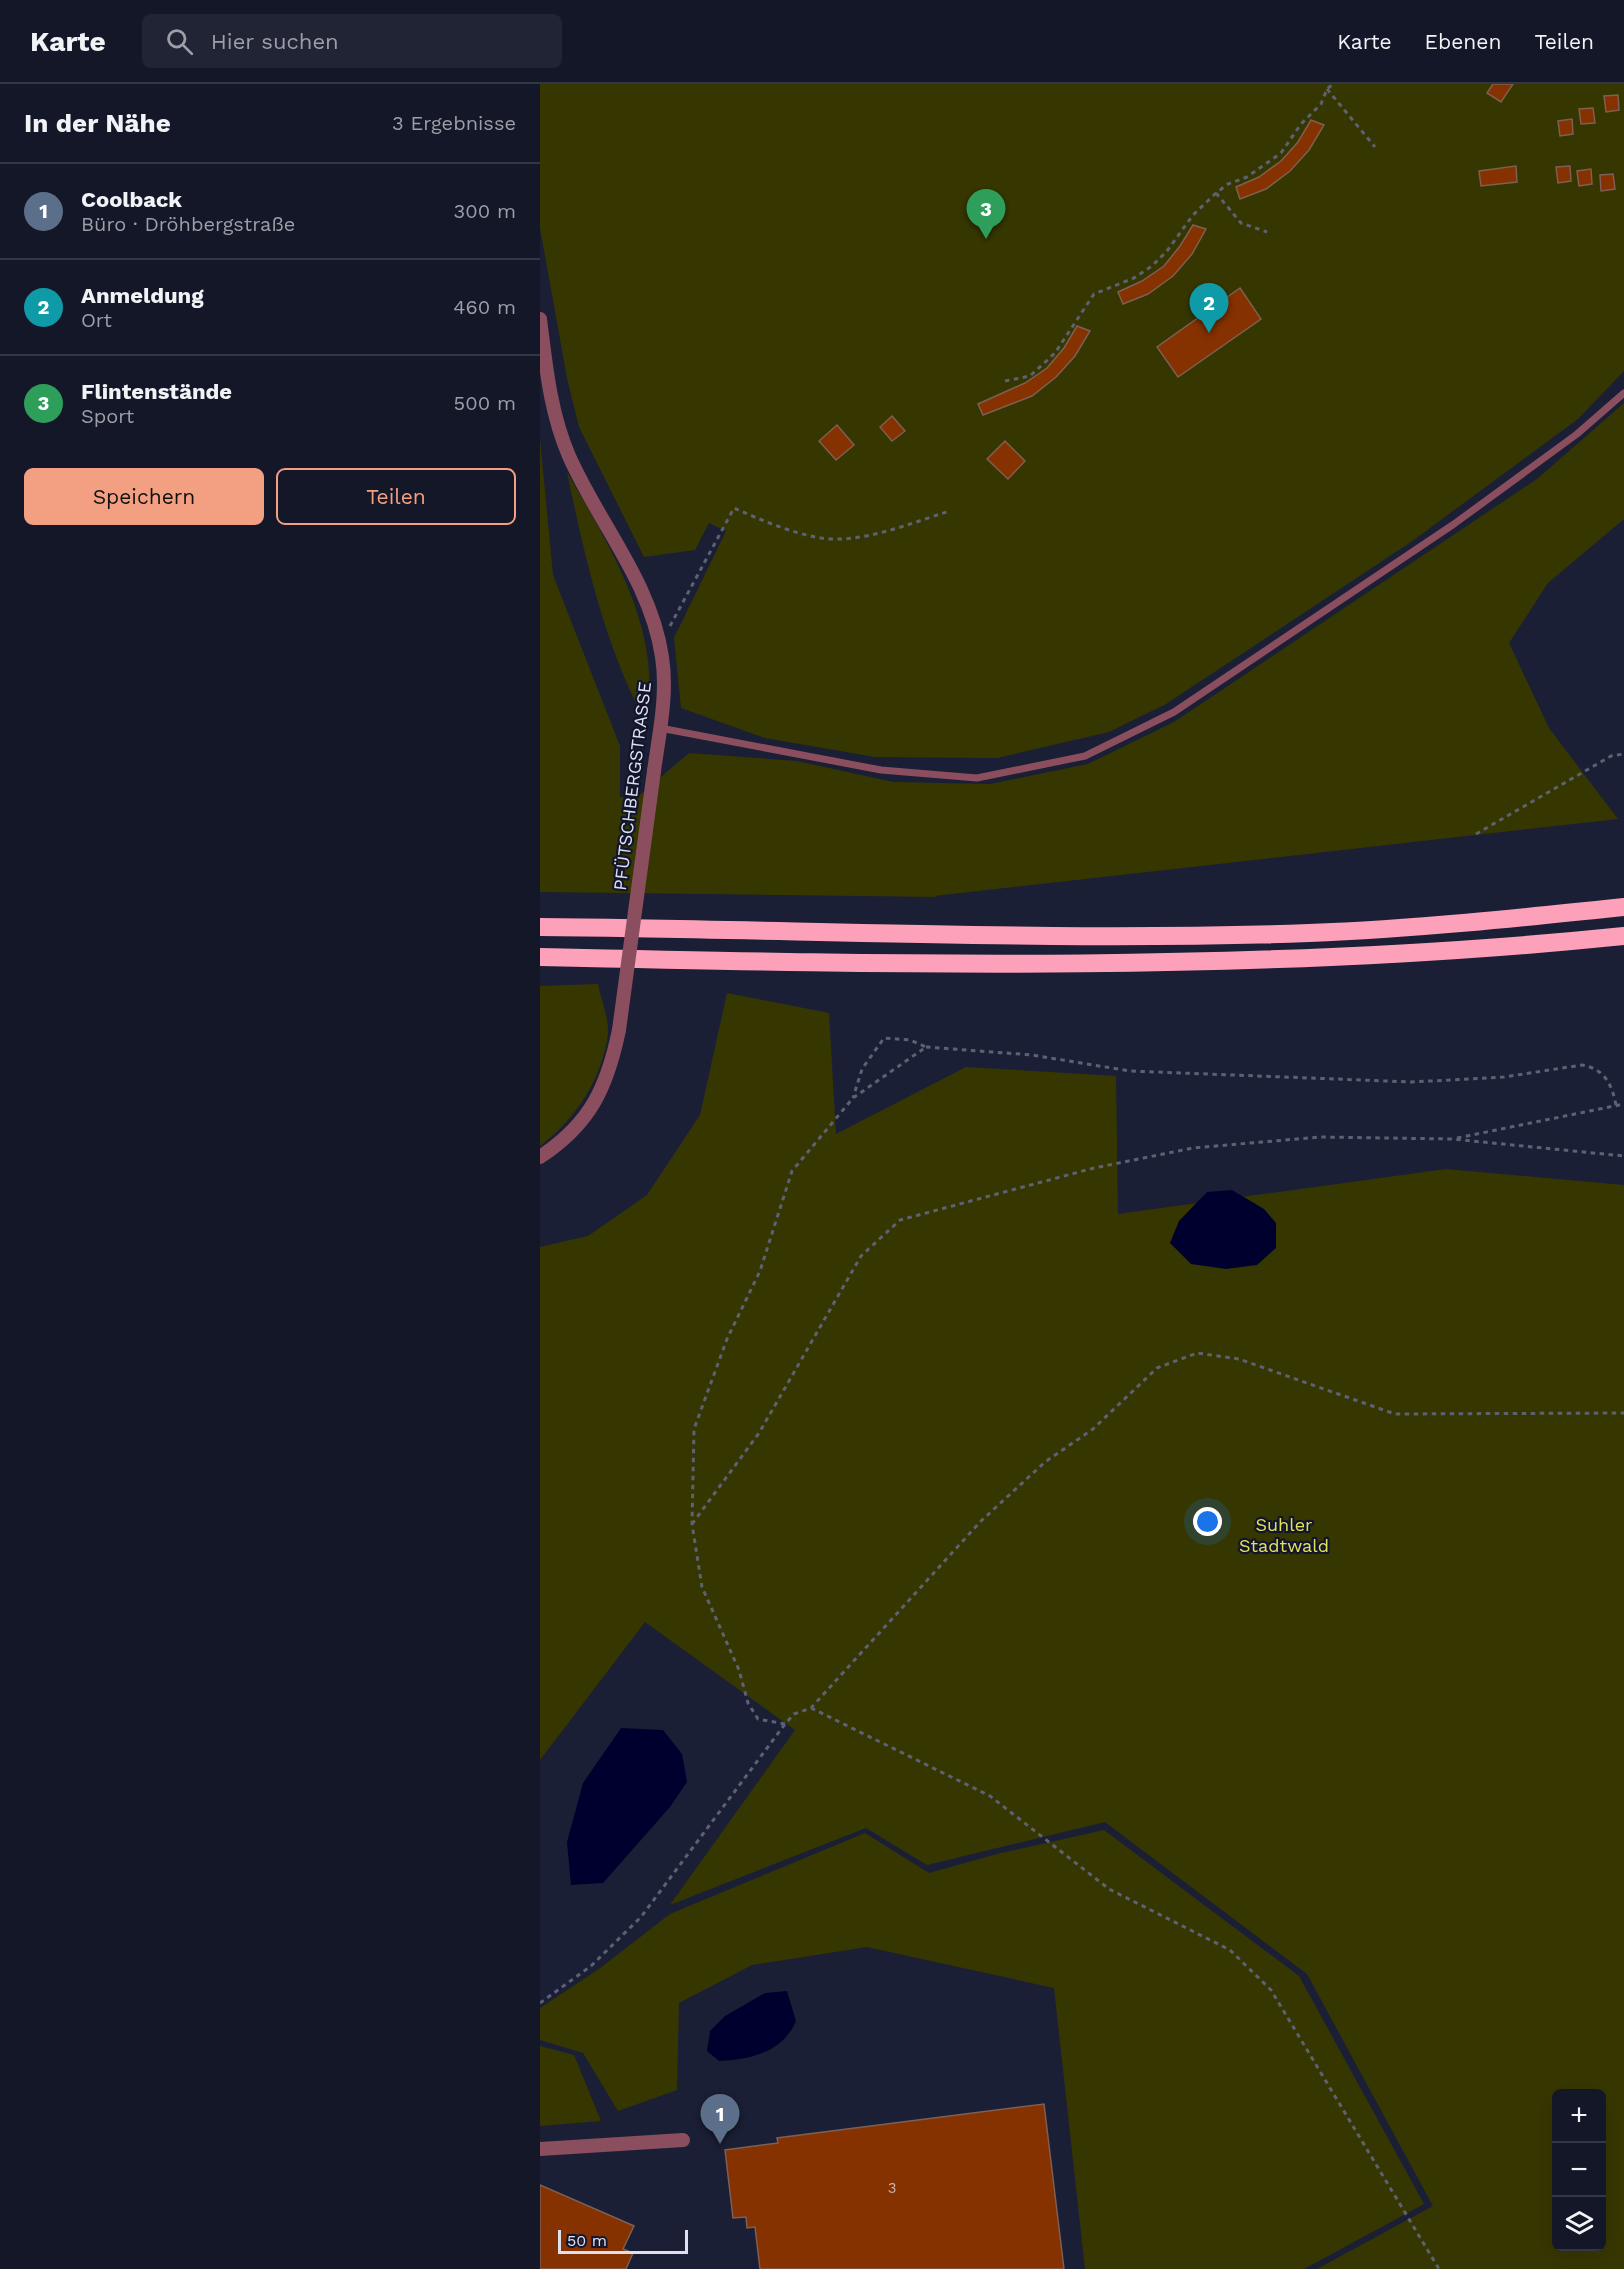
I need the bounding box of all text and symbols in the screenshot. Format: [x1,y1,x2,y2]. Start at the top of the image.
search box [142,14,562,68]
text: Karte [30,25,106,58]
icon: search [163,25,196,58]
text: Hier suchen [211,29,339,54]
text: Karte [1337,29,1392,54]
text: Ebenen [1425,29,1501,54]
text: Teilen [1534,29,1594,54]
text: In der Nähe [24,108,171,138]
text: 3 Ergebnisse [392,111,516,135]
text: Coolback [81,187,182,212]
pin: 3 [966,190,1006,239]
text: 1 [39,199,48,223]
text: 300 m [454,199,516,223]
text: Büro · Dröhbergstraße [81,212,295,236]
text: Anmeldung [81,283,204,308]
pin: 2 [1190,284,1228,333]
text: 2 [38,295,49,319]
text: 460 m [453,295,516,319]
text: Ort [81,308,112,332]
text: Flintenstände [81,379,232,404]
text: 3 [38,391,49,415]
text: 500 m [454,391,516,415]
text: Sport [81,404,134,428]
button: Speichern [24,468,264,525]
button: Teilen [276,468,516,525]
street label: PFÜTSCHBERGSTRASSE [609,680,655,892]
your location [1193,1507,1222,1536]
park label: Suhler Stadtwald [1239,1514,1329,1556]
map controls [1552,2089,1606,2251]
button: + [1552,2089,1606,2143]
pin: 1 [700,2094,740,2144]
button: − [1552,2143,1606,2197]
house number: 3 [888,2179,896,2197]
button: layers [1552,2197,1606,2251]
scale bar [558,2227,688,2254]
text: 50 m [567,2231,607,2250]

